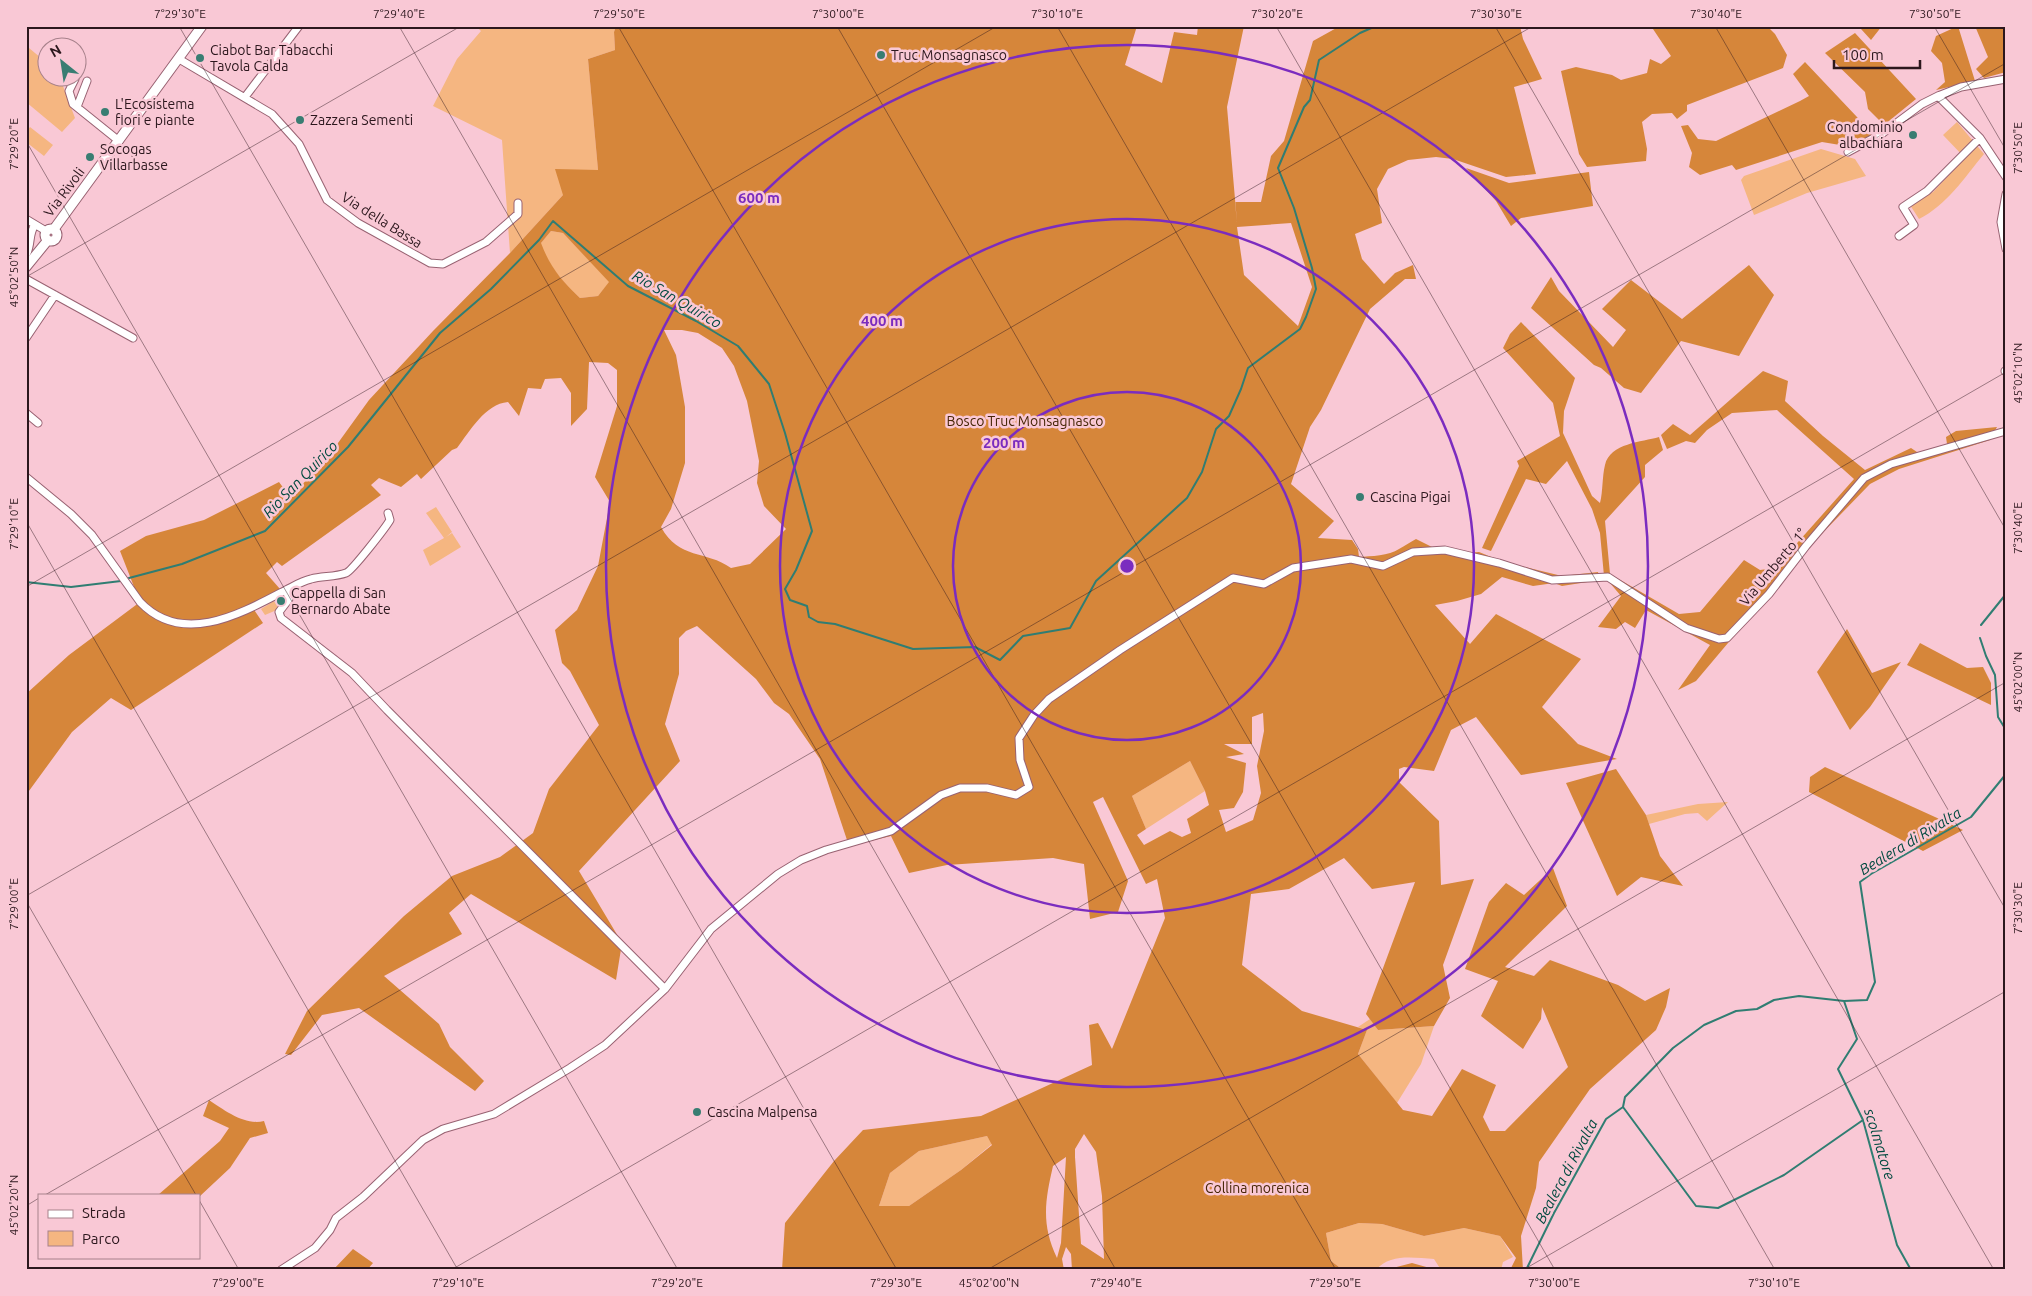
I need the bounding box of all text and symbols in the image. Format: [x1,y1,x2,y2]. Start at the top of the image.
text: 7°29'30"E [154,7,206,20]
text: 7°29'40"E [373,7,425,20]
text: 7°29'50"E [593,7,645,20]
text: 7°30'00"E [812,7,864,20]
text: 7°30'10"E [1031,7,1083,20]
text: 7°30'20"E [1251,7,1303,20]
text: 7°30'30"E [1470,7,1522,20]
text: 7°30'40"E [1690,7,1742,20]
text: 7°30'50"E [1909,7,1961,20]
north arrow [38,38,88,88]
scale bar [1834,38,1921,70]
text: N [47,41,64,60]
place label: Ciabot Bar Tabacchi Tavola Calda [210,42,333,74]
text: 100 m [1842,46,1884,63]
place label: Truc Monsagnasco [891,47,1007,63]
marker: Truc Monsagnasco [875,49,887,61]
marker: Ciabot Bar Tabacchi Tavola Calda [194,52,206,64]
place label: L'Ecosistema fiori e piante [115,96,195,128]
marker: L'Ecosistema fiori e piante [99,106,111,118]
place label: Zazzera Sementi [310,112,413,128]
marker: Zazzera Sementi [294,114,306,126]
text: 7°29'20"E [7,118,20,170]
place label: Condominio albachiara [1827,119,1903,151]
text: 7°30'50"E [2011,122,2024,174]
marker: Condominio albachiara [1907,129,1919,141]
place label: Socogas Villarbasse [100,141,168,173]
marker: Socogas Villarbasse [84,151,96,163]
street label: Via Rivoli [40,164,88,220]
street label: Via della Bassa [339,189,425,251]
text: 600 m [738,189,780,206]
text: 45°02'50"N [7,247,20,307]
water label: Rio San Quirico [629,267,724,332]
text: 400 m [861,312,903,329]
text: 45°02'10"N [2011,343,2024,403]
park label: Bosco Truc Monsagnasco [947,413,1103,429]
text: 200 m [983,434,1025,451]
water label: Rio San Quirico [259,437,341,521]
place label: Cascina Pigai [1370,489,1451,505]
marker: Cascina Pigai [1354,491,1366,503]
text: 7°29'10"E [7,498,20,550]
text: 7°30'40"E [2011,502,2024,554]
street label: Via Umberto 1° [1736,525,1810,609]
centre of rings [1118,557,1136,575]
place label: Cappella di San Bernardo Abate [291,585,391,617]
marker: Cappella di San Bernardo Abate [275,595,287,607]
text: 45°02'00"N [2011,652,2024,712]
water label: Bealera di Rivalta [1856,804,1964,878]
text: 7°29'00"E [7,878,20,930]
text: 7°30'30"E [2011,882,2024,934]
place label: Cascina Malpensa [707,1104,817,1120]
water label: scolmatore [1861,1105,1899,1182]
marker: Cascina Malpensa [691,1106,703,1118]
water label: Bealera di Rivalta [1531,1116,1601,1226]
text: 45°02'20"N [7,1175,20,1235]
park label: Collina morenica [1205,1180,1309,1196]
legend [38,1194,200,1258]
text: Strada [82,1204,126,1221]
text: Parco [82,1230,120,1247]
text: 7°29'00"E [212,1276,264,1289]
text: 7°29'10"E [432,1276,484,1289]
text: 7°29'20"E [651,1276,703,1289]
text: 7°29'30"E [870,1276,922,1289]
text: 45°02'00"N [959,1276,1019,1289]
text: 7°29'40"E [1090,1276,1142,1289]
text: 7°29'50"E [1309,1276,1361,1289]
text: 7°30'00"E [1528,1276,1580,1289]
text: 7°30'10"E [1748,1276,1800,1289]

